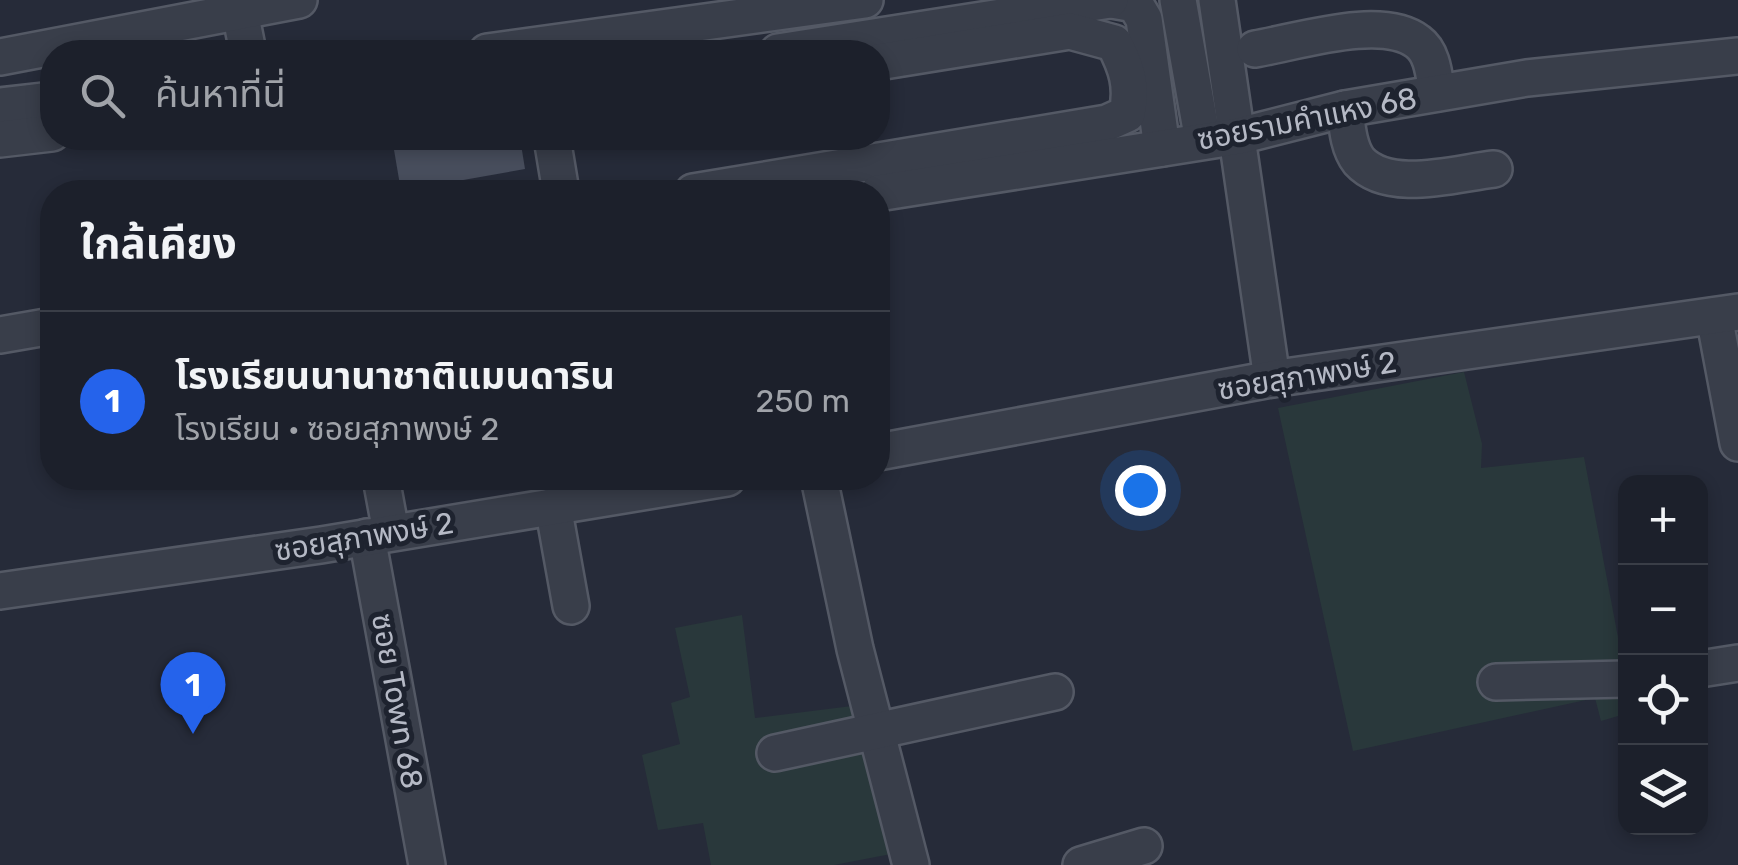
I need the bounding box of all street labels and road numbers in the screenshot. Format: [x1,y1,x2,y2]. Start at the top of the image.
street label: ซอยรามคำแหง 68 [1194,80,1420,158]
street label: ซอยสุภาพงษ์ 2 [1215,344,1399,408]
street label: ซอยสุภาพงษ์ 2 [272,505,456,569]
street label: ซอย Town 68 [364,611,430,791]

